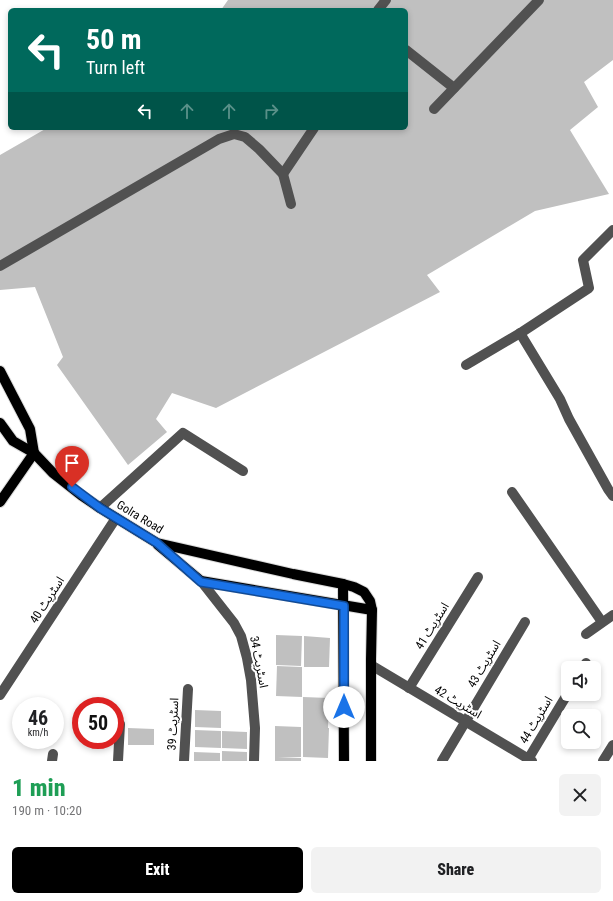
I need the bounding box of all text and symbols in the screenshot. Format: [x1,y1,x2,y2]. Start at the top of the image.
text: 50 m [86,23,142,56]
icon: left [20,24,72,76]
text: Turn left [86,57,145,78]
icon: left [134,100,156,122]
icon: ahead [176,100,198,122]
icon: ahead [218,100,240,122]
icon: right [260,100,282,122]
pin [55,446,89,487]
icon: arrive [61,452,83,474]
street label: Golra Road [114,498,166,536]
street label: اسٹریٹ 40 [27,574,67,626]
street label: اسٹریٹ 41 [412,600,452,652]
street label: اسٹریٹ 34 [247,635,271,689]
street label: اسٹریٹ 43 [464,638,504,690]
map controls [561,661,601,749]
button: sound [561,661,601,701]
street label: اسٹریٹ 42 [432,682,484,722]
position arrow [323,686,365,728]
street label: اسٹریٹ 44 [516,694,556,746]
speed limit sign: 50 [72,697,124,749]
street label: اسٹریٹ 39 [165,697,181,751]
text: 46 [28,706,48,730]
button: search [561,709,601,749]
text: km/h [28,727,48,738]
text: 1 min [12,774,66,802]
button: close [559,774,601,816]
text: 190 m · 10:20 [12,803,82,818]
button: Exit [12,847,303,893]
button: Share [311,847,601,893]

